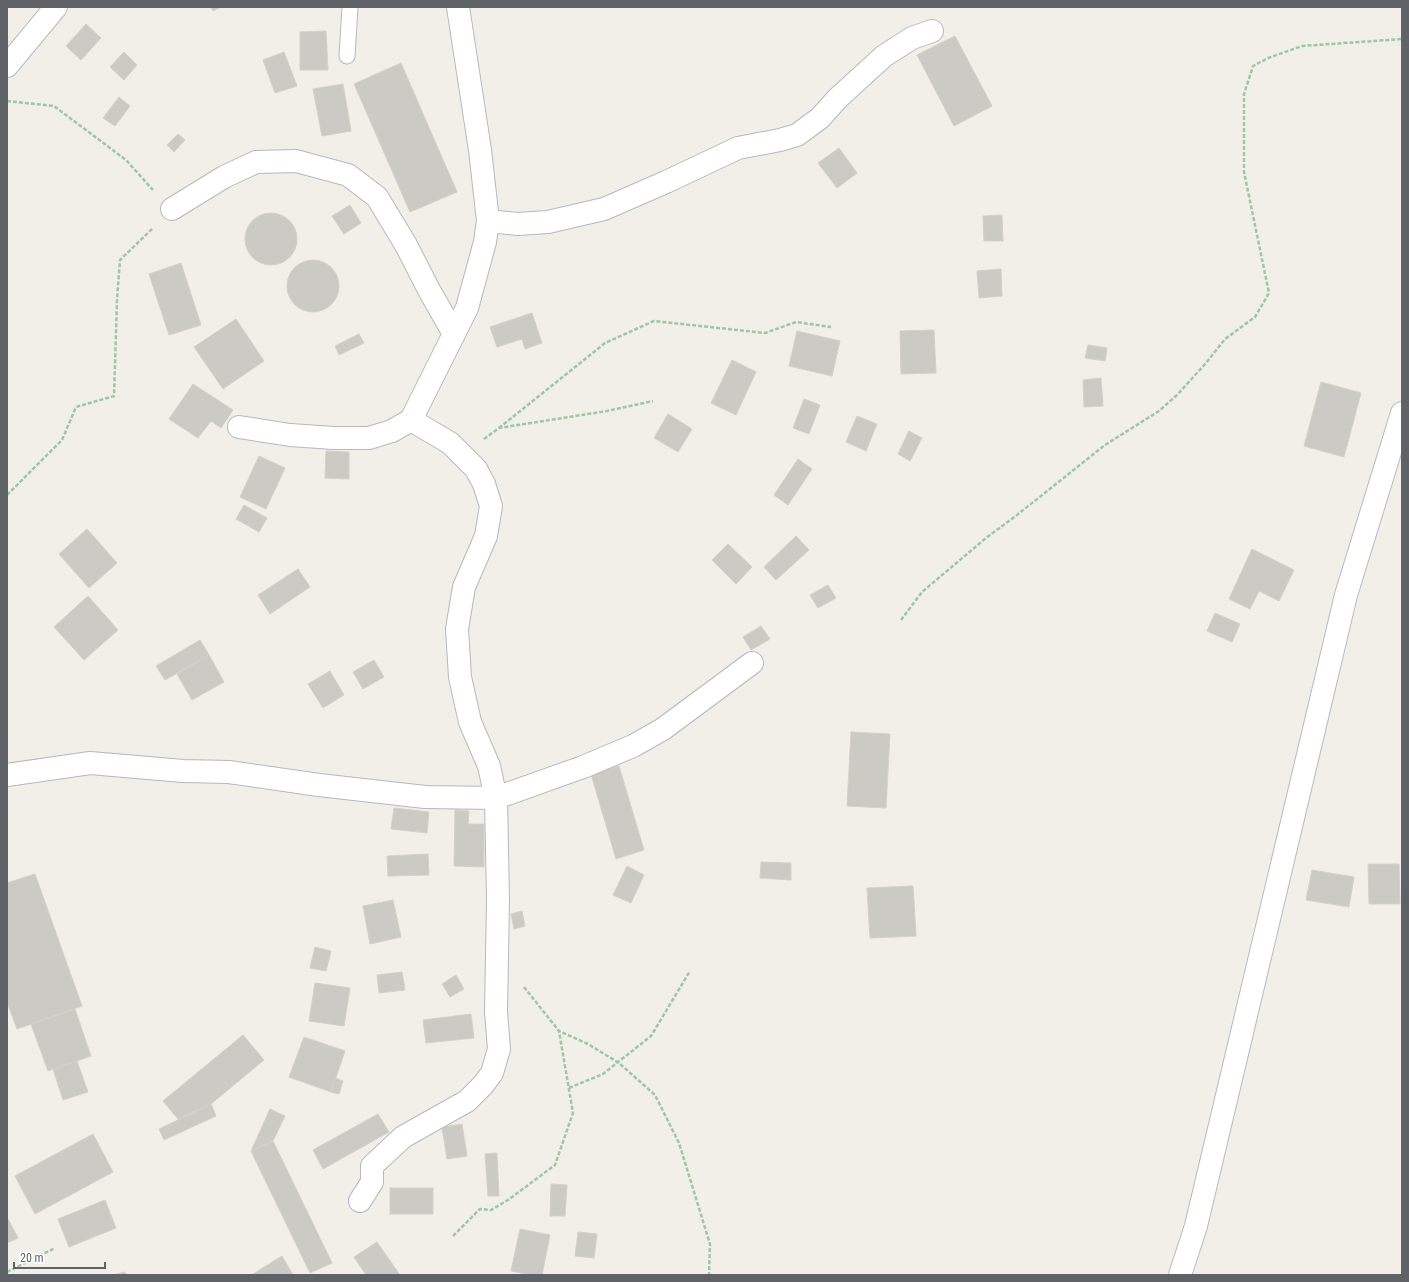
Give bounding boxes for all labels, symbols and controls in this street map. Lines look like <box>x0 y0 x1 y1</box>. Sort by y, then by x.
scale bar <box>14 1244 105 1270</box>
text: 20 m <box>20 1251 44 1265</box>

